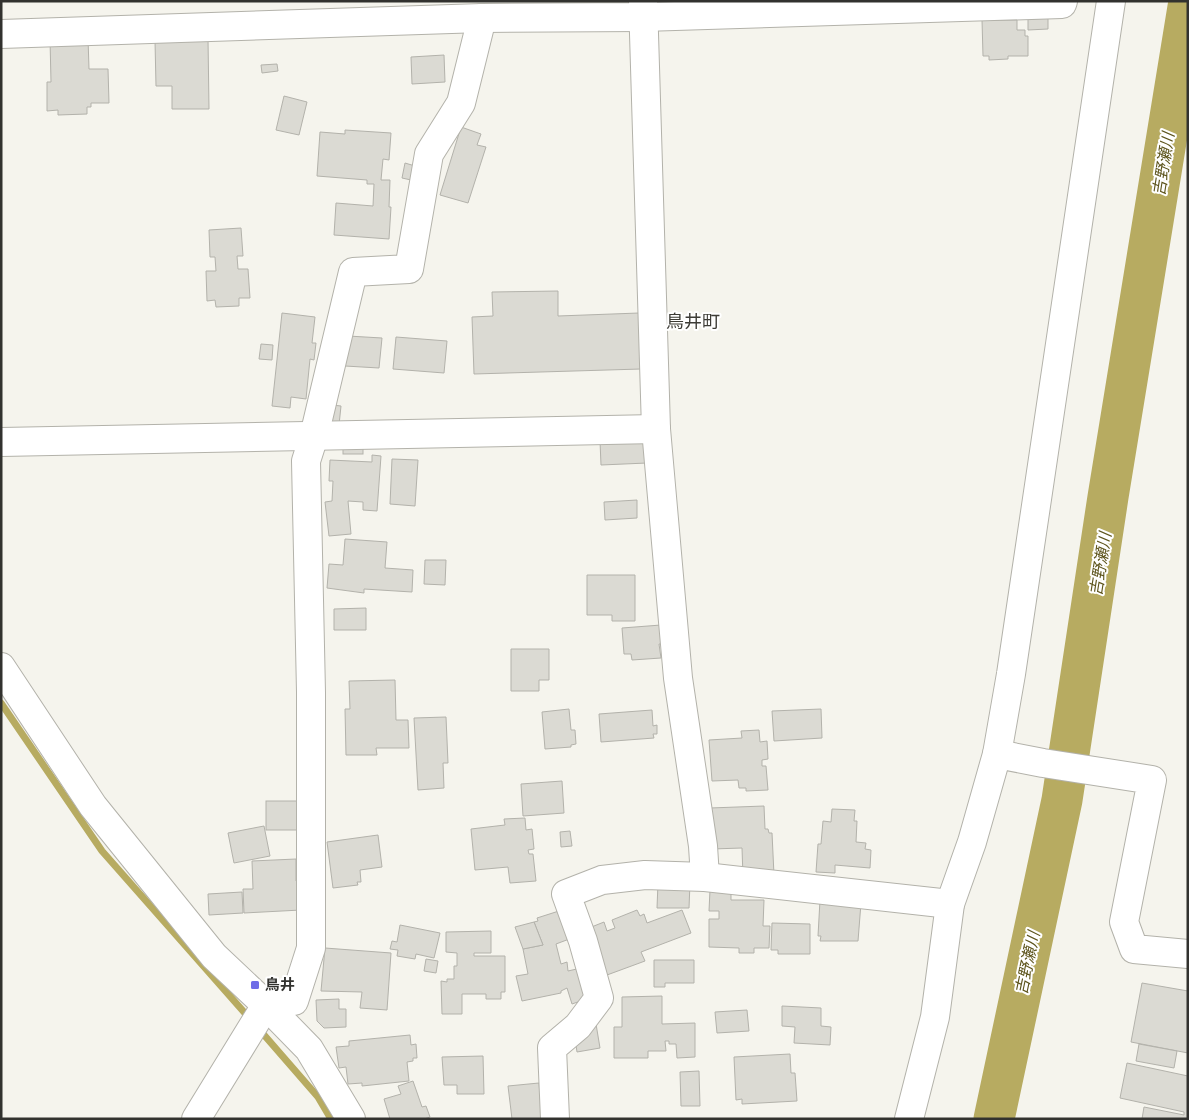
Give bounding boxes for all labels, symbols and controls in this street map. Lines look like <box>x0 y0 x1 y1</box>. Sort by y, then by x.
water label: 吉野瀬川 <box>1149 129 1178 197</box>
district label: 鳥井町 <box>666 311 720 332</box>
water label: 吉野瀬川 <box>1086 529 1115 597</box>
water label: 吉野瀬川 <box>1012 928 1044 996</box>
place label: 鳥井 <box>265 976 295 994</box>
marker: 鳥井 <box>249 979 261 991</box>

